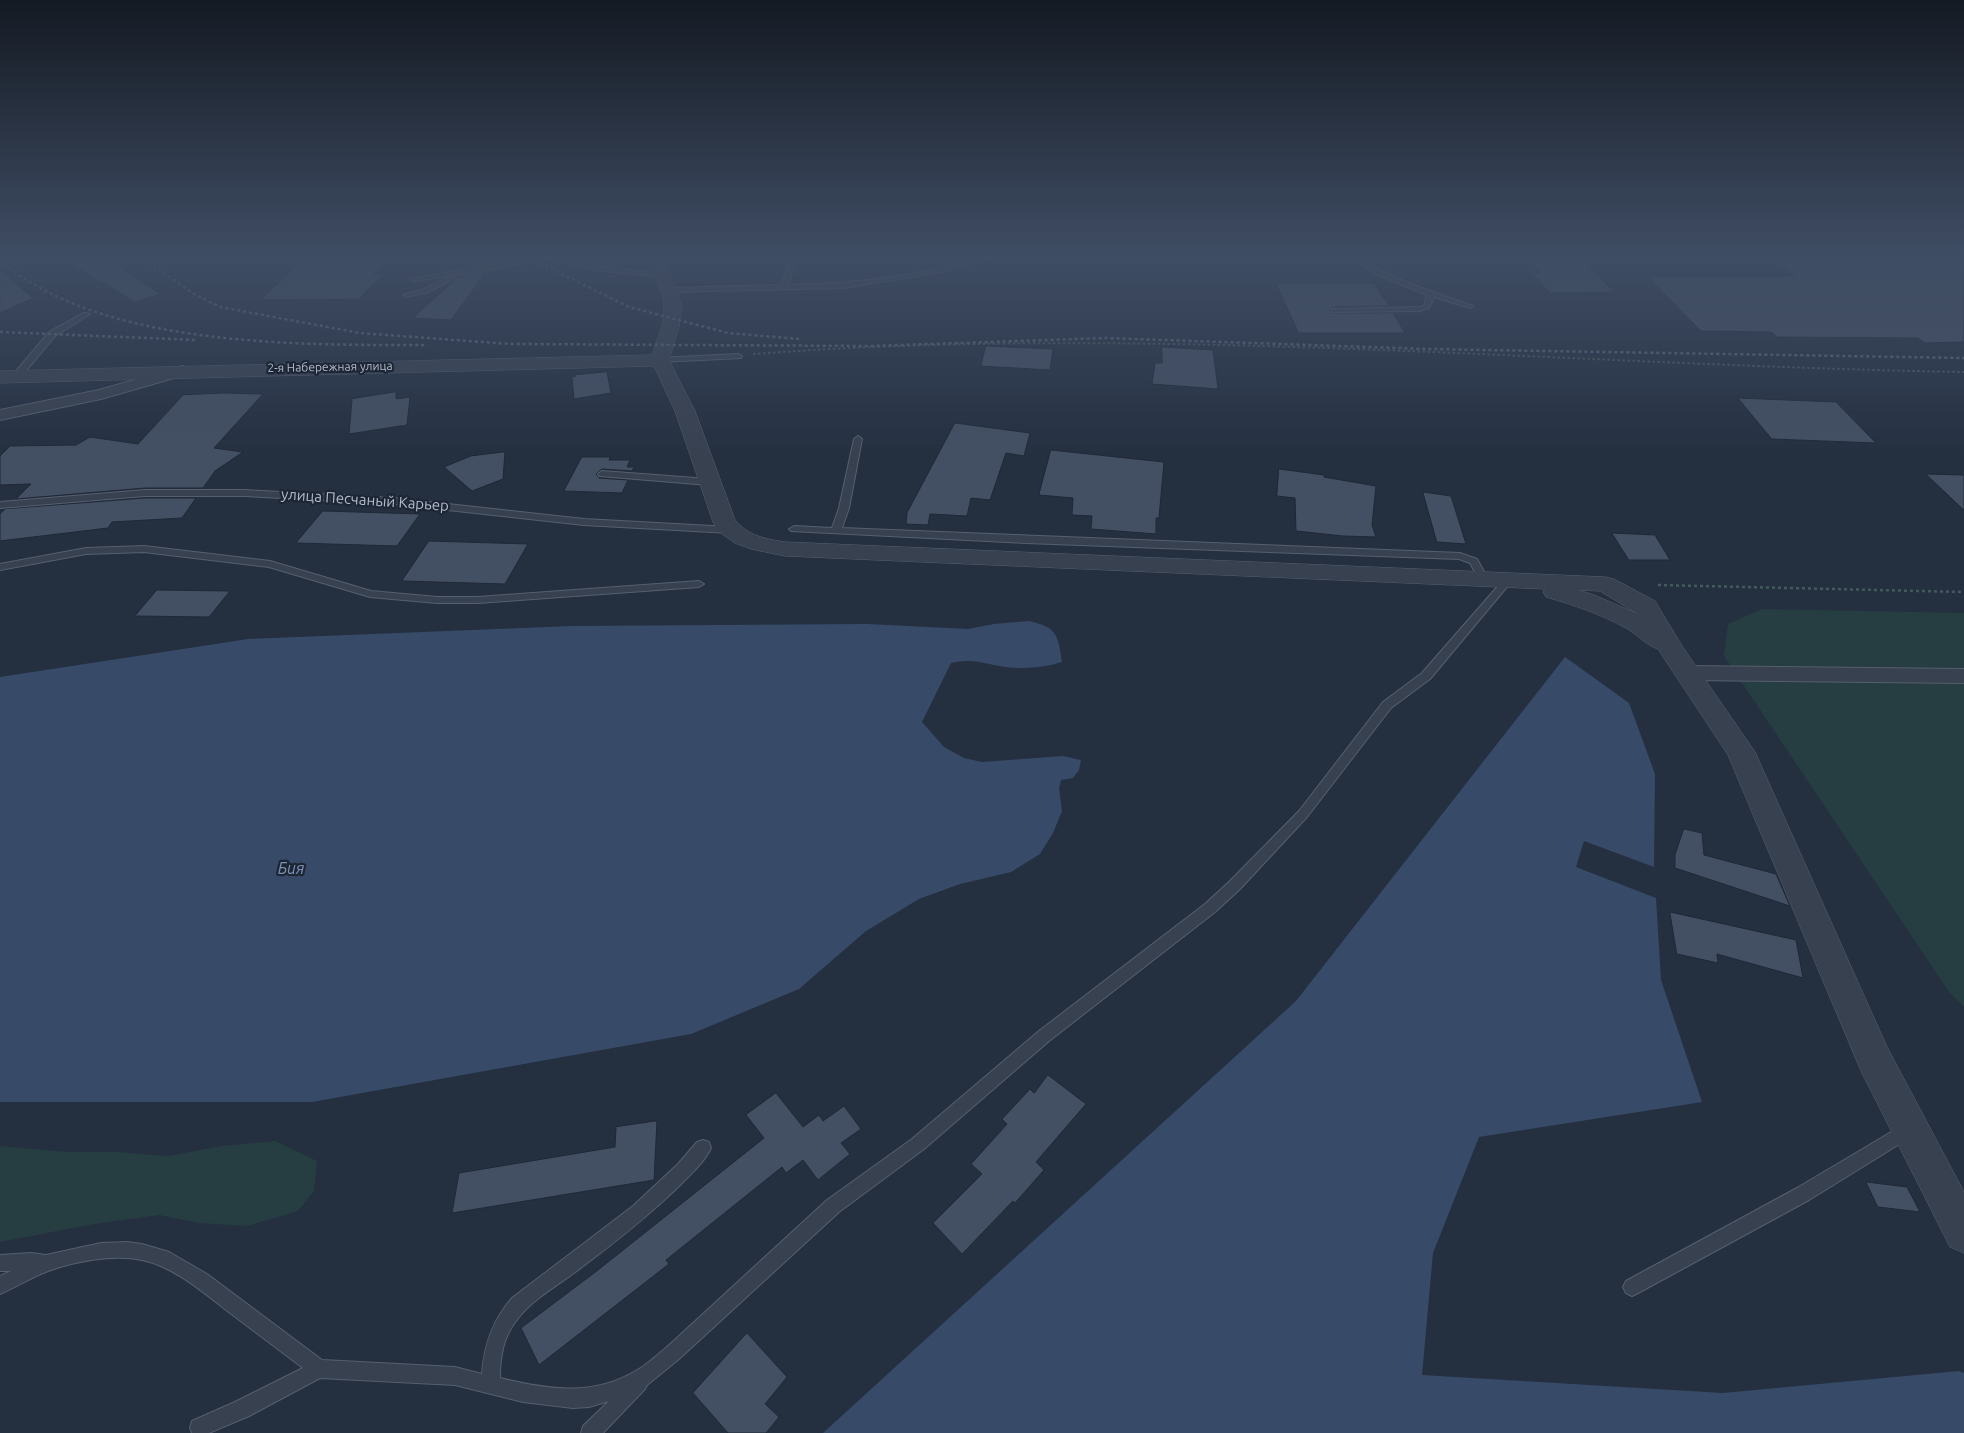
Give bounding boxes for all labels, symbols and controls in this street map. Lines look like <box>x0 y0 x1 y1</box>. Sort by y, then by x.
street label: 2-я Набережная улица <box>267 359 393 375</box>
street label: улица Песчаный Карьер <box>280 485 450 515</box>
water label: Бия <box>278 859 304 879</box>

